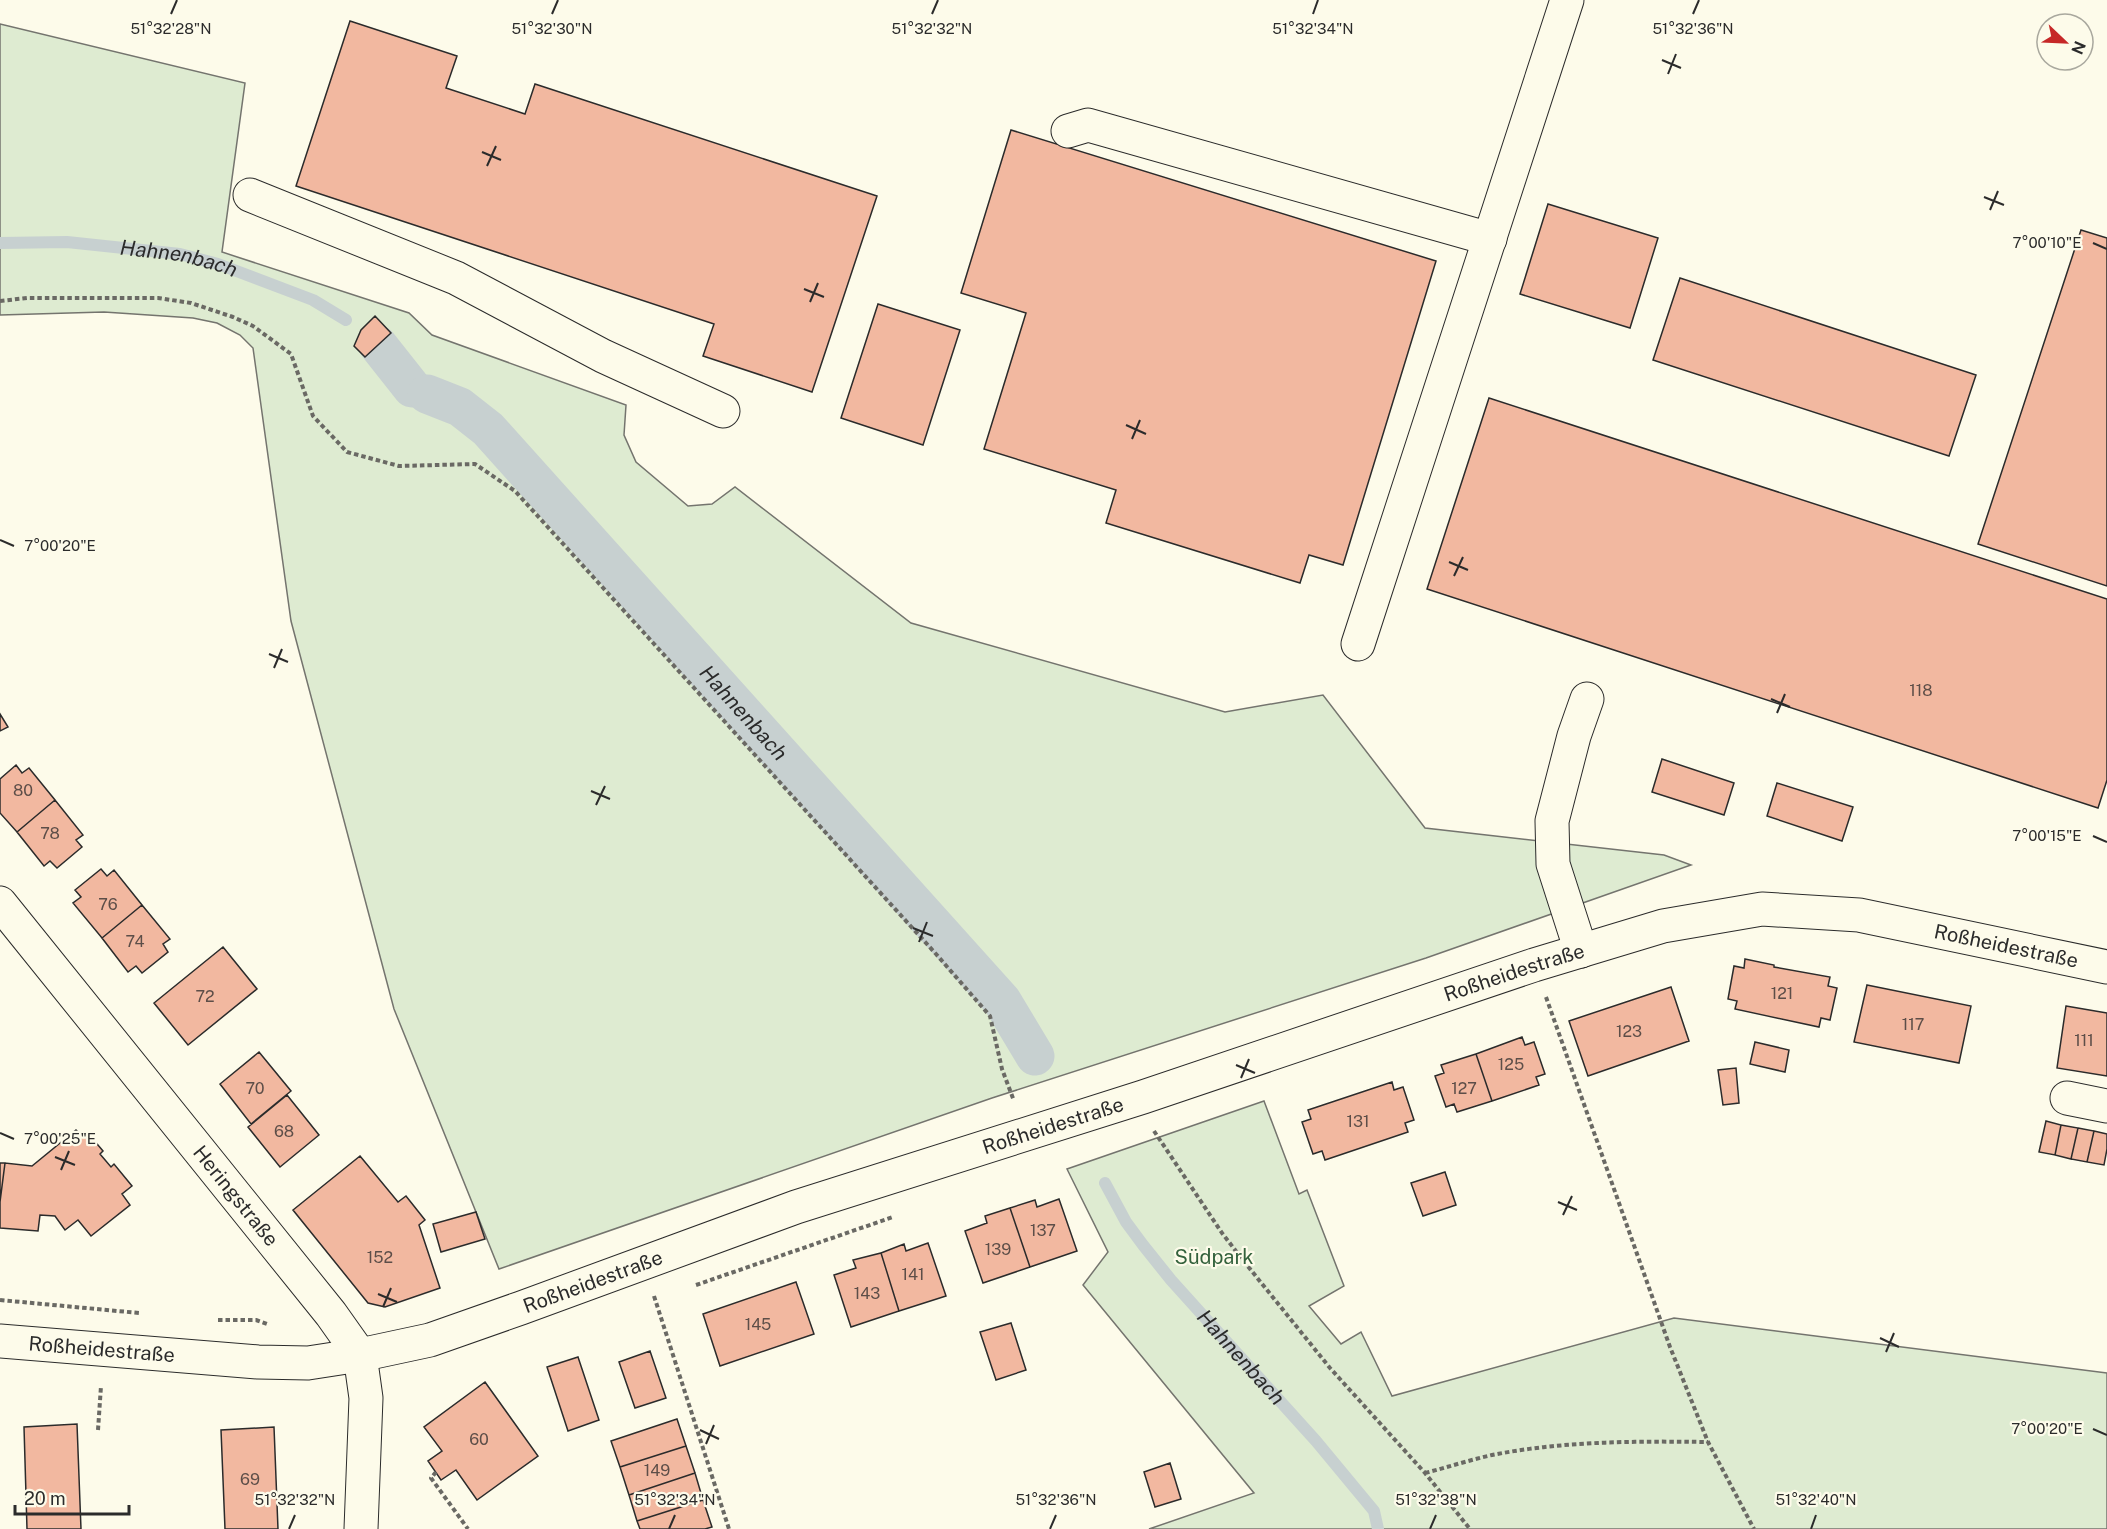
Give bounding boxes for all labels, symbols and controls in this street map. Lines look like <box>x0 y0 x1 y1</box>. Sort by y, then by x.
north arrow <box>2035 12 2095 72</box>
text: 51°32'28"N <box>130 20 212 37</box>
text: 51°32'30"N <box>512 20 593 37</box>
text: 51°32'32"N <box>892 20 972 37</box>
text: 51°32'34"N <box>1272 20 1354 37</box>
text: 51°32'36"N <box>1652 20 1734 37</box>
text: N <box>2067 38 2090 57</box>
text: 7°00'10"E <box>2013 234 2081 251</box>
water label: Hahnenbach <box>119 235 241 282</box>
text: 7°00'20"E <box>24 537 96 554</box>
water label: Hahnenbach <box>694 660 793 765</box>
house number: 118 <box>1909 681 1933 700</box>
house number: 80 <box>13 781 33 800</box>
house number: 78 <box>40 824 60 843</box>
text: 7°00'15"E <box>2012 827 2082 844</box>
house number: 76 <box>98 895 118 914</box>
street label: Roßheidestraße <box>1932 919 2080 973</box>
house number: 74 <box>125 932 145 951</box>
street label: Roßheidestraße <box>1441 938 1587 1007</box>
house number: 121 <box>1771 984 1793 1003</box>
house number: 72 <box>195 987 215 1006</box>
house number: 117 <box>1902 1015 1924 1034</box>
house number: 123 <box>1616 1022 1642 1041</box>
house number: 111 <box>2074 1031 2094 1050</box>
house number: 125 <box>1498 1055 1524 1074</box>
house number: 70 <box>245 1079 265 1098</box>
house number: 127 <box>1451 1079 1477 1098</box>
street label: Roßheidestraße <box>979 1092 1126 1159</box>
house number: 131 <box>1346 1112 1370 1131</box>
house number: 68 <box>274 1122 294 1141</box>
text: 7°00'25"E <box>24 1130 96 1147</box>
street label: Heringstraße <box>188 1141 284 1251</box>
house number: 137 <box>1030 1221 1056 1240</box>
house number: 139 <box>985 1240 1011 1259</box>
street label: Roßheidestraße <box>520 1245 666 1318</box>
park label: Südpark <box>1175 1245 1253 1269</box>
house number: 152 <box>367 1248 393 1267</box>
house number: 141 <box>901 1265 925 1284</box>
house number: 143 <box>854 1284 880 1303</box>
water label: Hahnenbach <box>1192 1304 1290 1410</box>
house number: 145 <box>745 1315 771 1334</box>
street label: Roßheidestraße <box>28 1331 176 1367</box>
text: 7°00'20"E <box>2011 1420 2083 1437</box>
house number: 60 <box>469 1430 489 1449</box>
house number: 149 <box>644 1461 670 1480</box>
house number: 69 <box>240 1470 260 1489</box>
scale bar <box>15 1478 129 1516</box>
text: 20 m <box>24 1488 66 1509</box>
text: 51°32'32"N <box>255 1491 335 1508</box>
text: 51°32'34"N <box>634 1491 716 1508</box>
text: 51°32'36"N <box>1015 1491 1097 1508</box>
text: 51°32'38"N <box>1395 1491 1477 1508</box>
text: 51°32'40"N <box>1775 1491 1857 1508</box>

